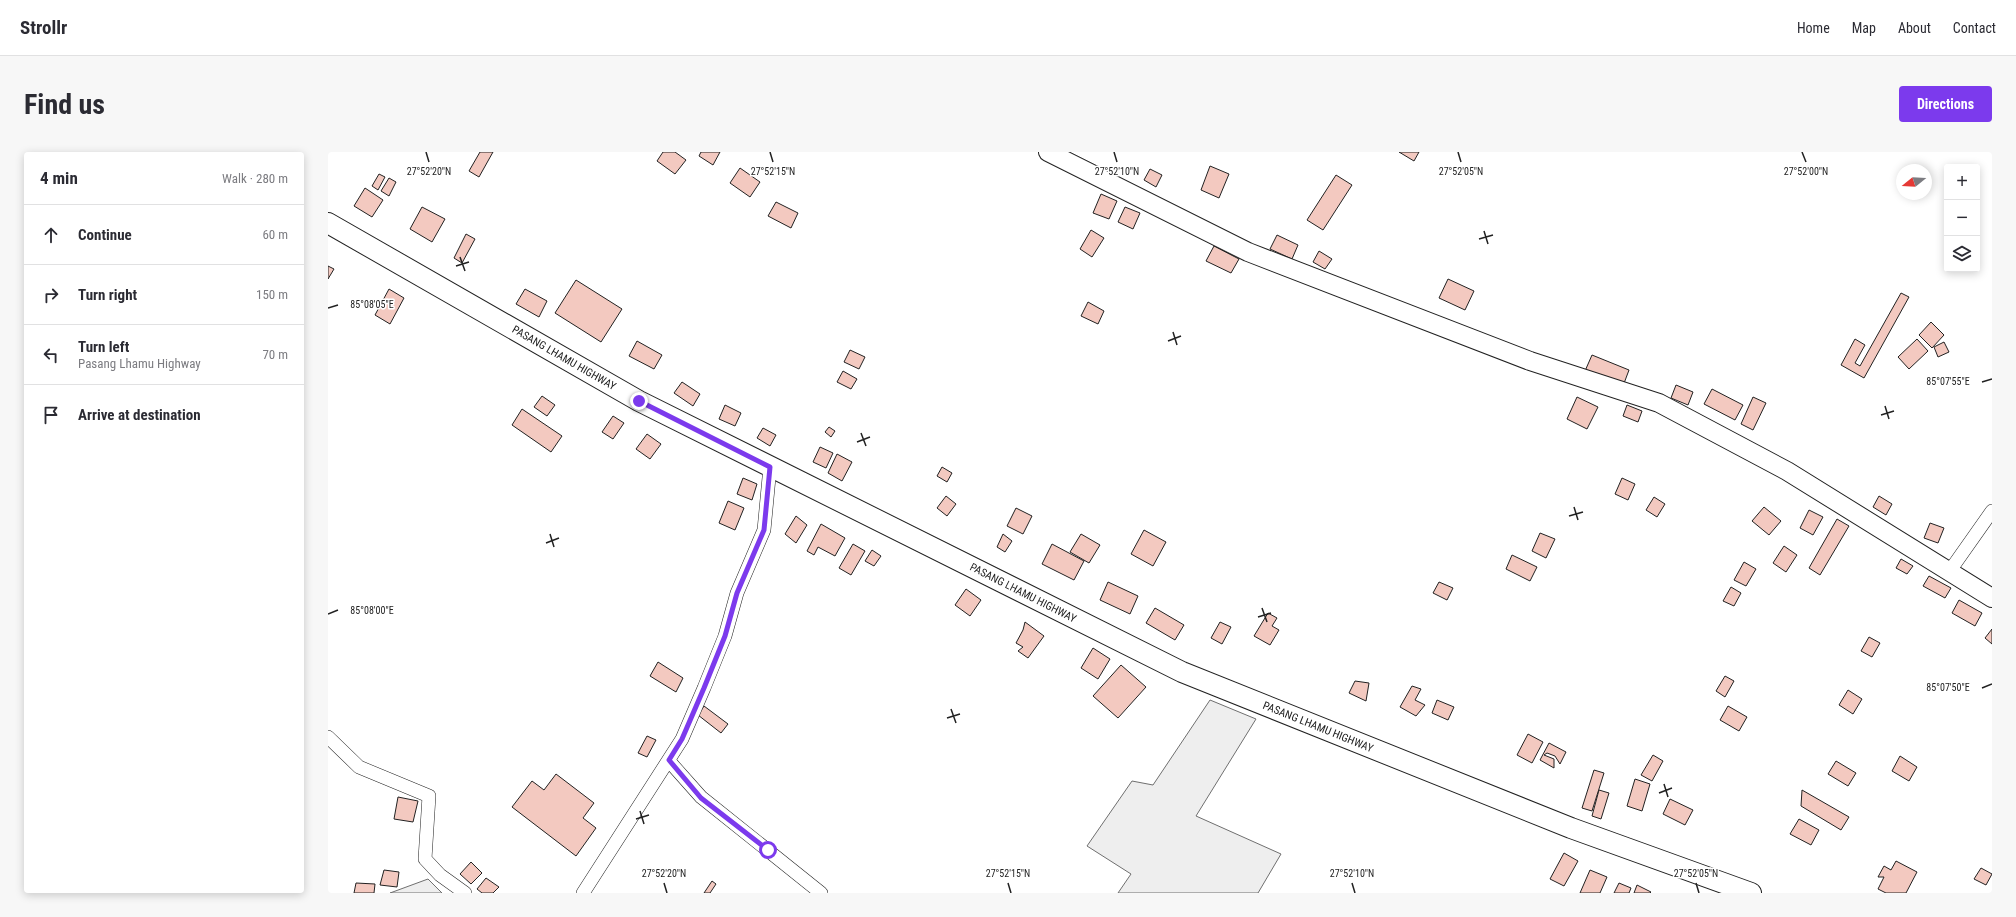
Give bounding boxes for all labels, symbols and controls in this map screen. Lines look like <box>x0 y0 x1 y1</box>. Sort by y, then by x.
text: Strollr <box>20 16 67 39</box>
text: Home <box>1797 20 1830 36</box>
text: Map <box>1852 20 1876 36</box>
text: About <box>1898 20 1931 36</box>
text: Contact <box>1953 20 1996 36</box>
button: Directions <box>1899 86 1992 122</box>
text: Find us <box>24 88 105 121</box>
north arrow <box>1896 164 1932 200</box>
map controls <box>1944 164 1980 272</box>
button: + <box>1944 164 1980 200</box>
text: 27°52'20"N <box>407 166 451 177</box>
text: 27°52'15"N <box>751 166 795 177</box>
text: 27°52'10"N <box>1095 166 1139 177</box>
text: 27°52'05"N <box>1439 166 1483 177</box>
text: 27°52'00"N <box>1784 166 1828 177</box>
text: 4 min <box>40 168 78 188</box>
text: Walk · 280 m <box>222 171 288 186</box>
button: − <box>1944 200 1980 236</box>
icon: ahead <box>40 224 62 246</box>
text: Continue <box>78 226 132 244</box>
text: 60 m <box>262 227 288 242</box>
button: layers <box>1944 236 1980 272</box>
icon: right <box>40 284 62 306</box>
text: Turn right <box>78 286 137 304</box>
text: 150 m <box>256 287 288 302</box>
text: 85°08'05"E <box>350 299 394 310</box>
street label: PASANG LHAMU HIGHWAY <box>510 323 618 393</box>
text: Turn left <box>78 338 129 356</box>
icon: left <box>40 344 62 366</box>
text: 70 m <box>262 347 288 362</box>
text: Pasang Lhamu Highway <box>78 356 201 371</box>
text: 85°07'55"E <box>1926 376 1970 387</box>
route end <box>630 392 648 410</box>
icon: arrive <box>40 404 62 426</box>
text: Arrive at destination <box>78 406 201 424</box>
street label: PASANG LHAMU HIGHWAY <box>968 560 1079 626</box>
text: 85°08'00"E <box>350 605 394 616</box>
text: 85°07'50"E <box>1926 682 1970 693</box>
street label: PASANG LHAMU HIGHWAY <box>1261 699 1375 755</box>
route start <box>759 841 777 859</box>
text: 27°52'20"N <box>642 868 686 879</box>
text: 27°52'15"N <box>986 868 1030 879</box>
text: 27°52'10"N <box>1330 868 1374 879</box>
text: 27°52'05"N <box>1674 868 1718 879</box>

